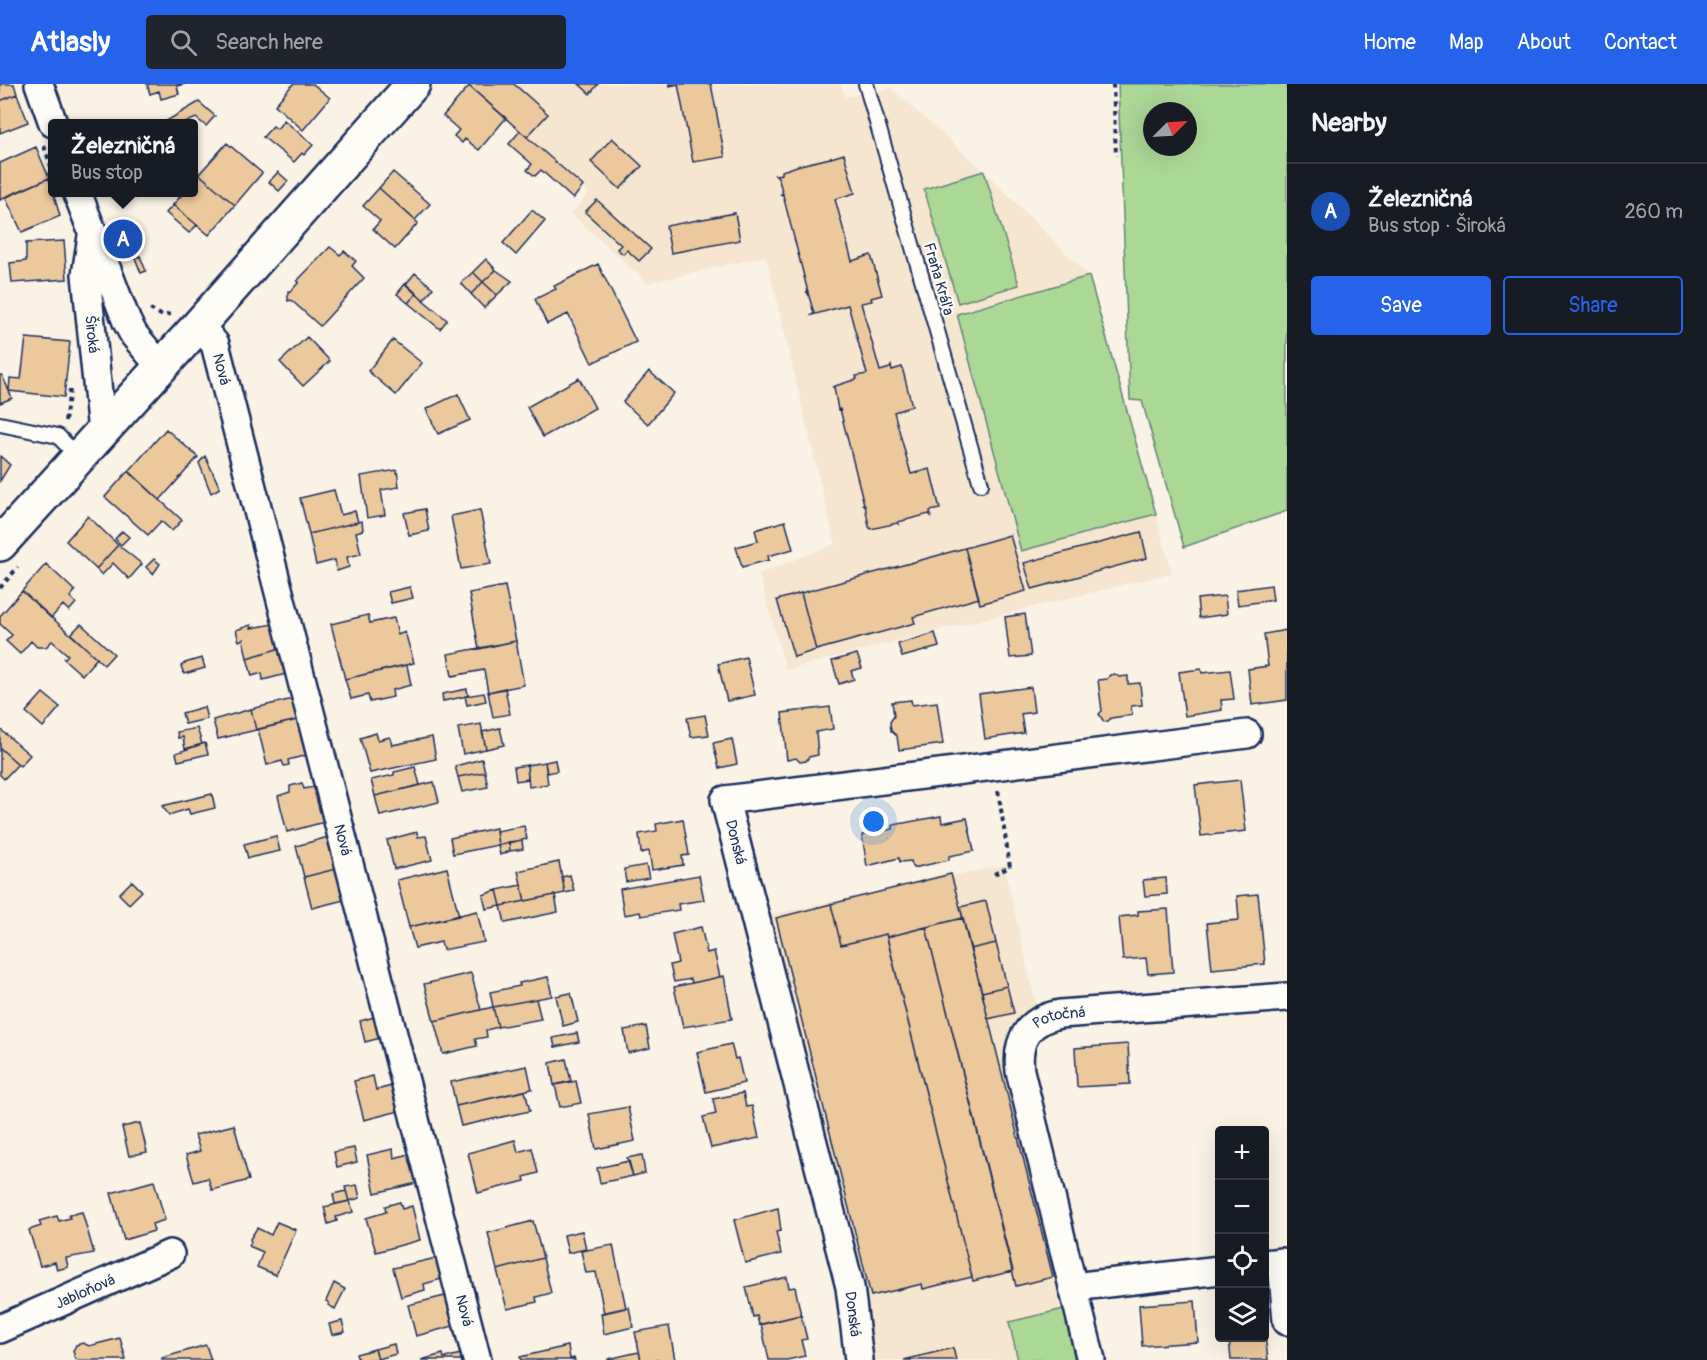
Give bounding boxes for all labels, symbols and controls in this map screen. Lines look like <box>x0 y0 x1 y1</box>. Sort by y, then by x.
search box <box>146 15 566 69</box>
text: Atlasly <box>30 25 110 60</box>
icon: search <box>167 26 200 59</box>
text: Search here <box>215 28 323 56</box>
text: Home <box>1363 29 1416 56</box>
text: Map <box>1449 29 1484 56</box>
text: About <box>1517 29 1571 56</box>
text: Contact <box>1604 29 1677 56</box>
north arrow <box>1143 102 1197 156</box>
text: Nearby <box>1311 107 1387 139</box>
popup <box>48 119 198 197</box>
text: Železničná <box>71 132 175 160</box>
text: Bus stop <box>71 160 143 185</box>
text: Železničná <box>1368 185 1473 213</box>
text: A <box>1324 199 1337 224</box>
text: 260 m <box>1624 199 1683 224</box>
text: Bus stop · Široká <box>1368 213 1506 238</box>
pin: A <box>104 216 142 262</box>
street label: Fraňa Kráľa <box>919 241 958 318</box>
button: Save <box>1311 276 1491 335</box>
button: Share <box>1503 276 1683 335</box>
street label: Široká <box>80 314 103 354</box>
street label: Nová <box>208 352 234 387</box>
your location <box>859 807 888 836</box>
street label: Donská <box>721 818 750 866</box>
street label: Nová <box>329 822 356 858</box>
street label: Potočná <box>1029 1003 1086 1033</box>
map controls <box>1215 1126 1269 1342</box>
button: + <box>1215 1126 1269 1180</box>
button: − <box>1215 1180 1269 1234</box>
button: locate <box>1215 1234 1269 1288</box>
street label: Jabloňová <box>52 1270 118 1313</box>
button: layers <box>1215 1288 1269 1342</box>
street label: Donská <box>840 1290 865 1338</box>
street label: Nová <box>451 1293 477 1329</box>

